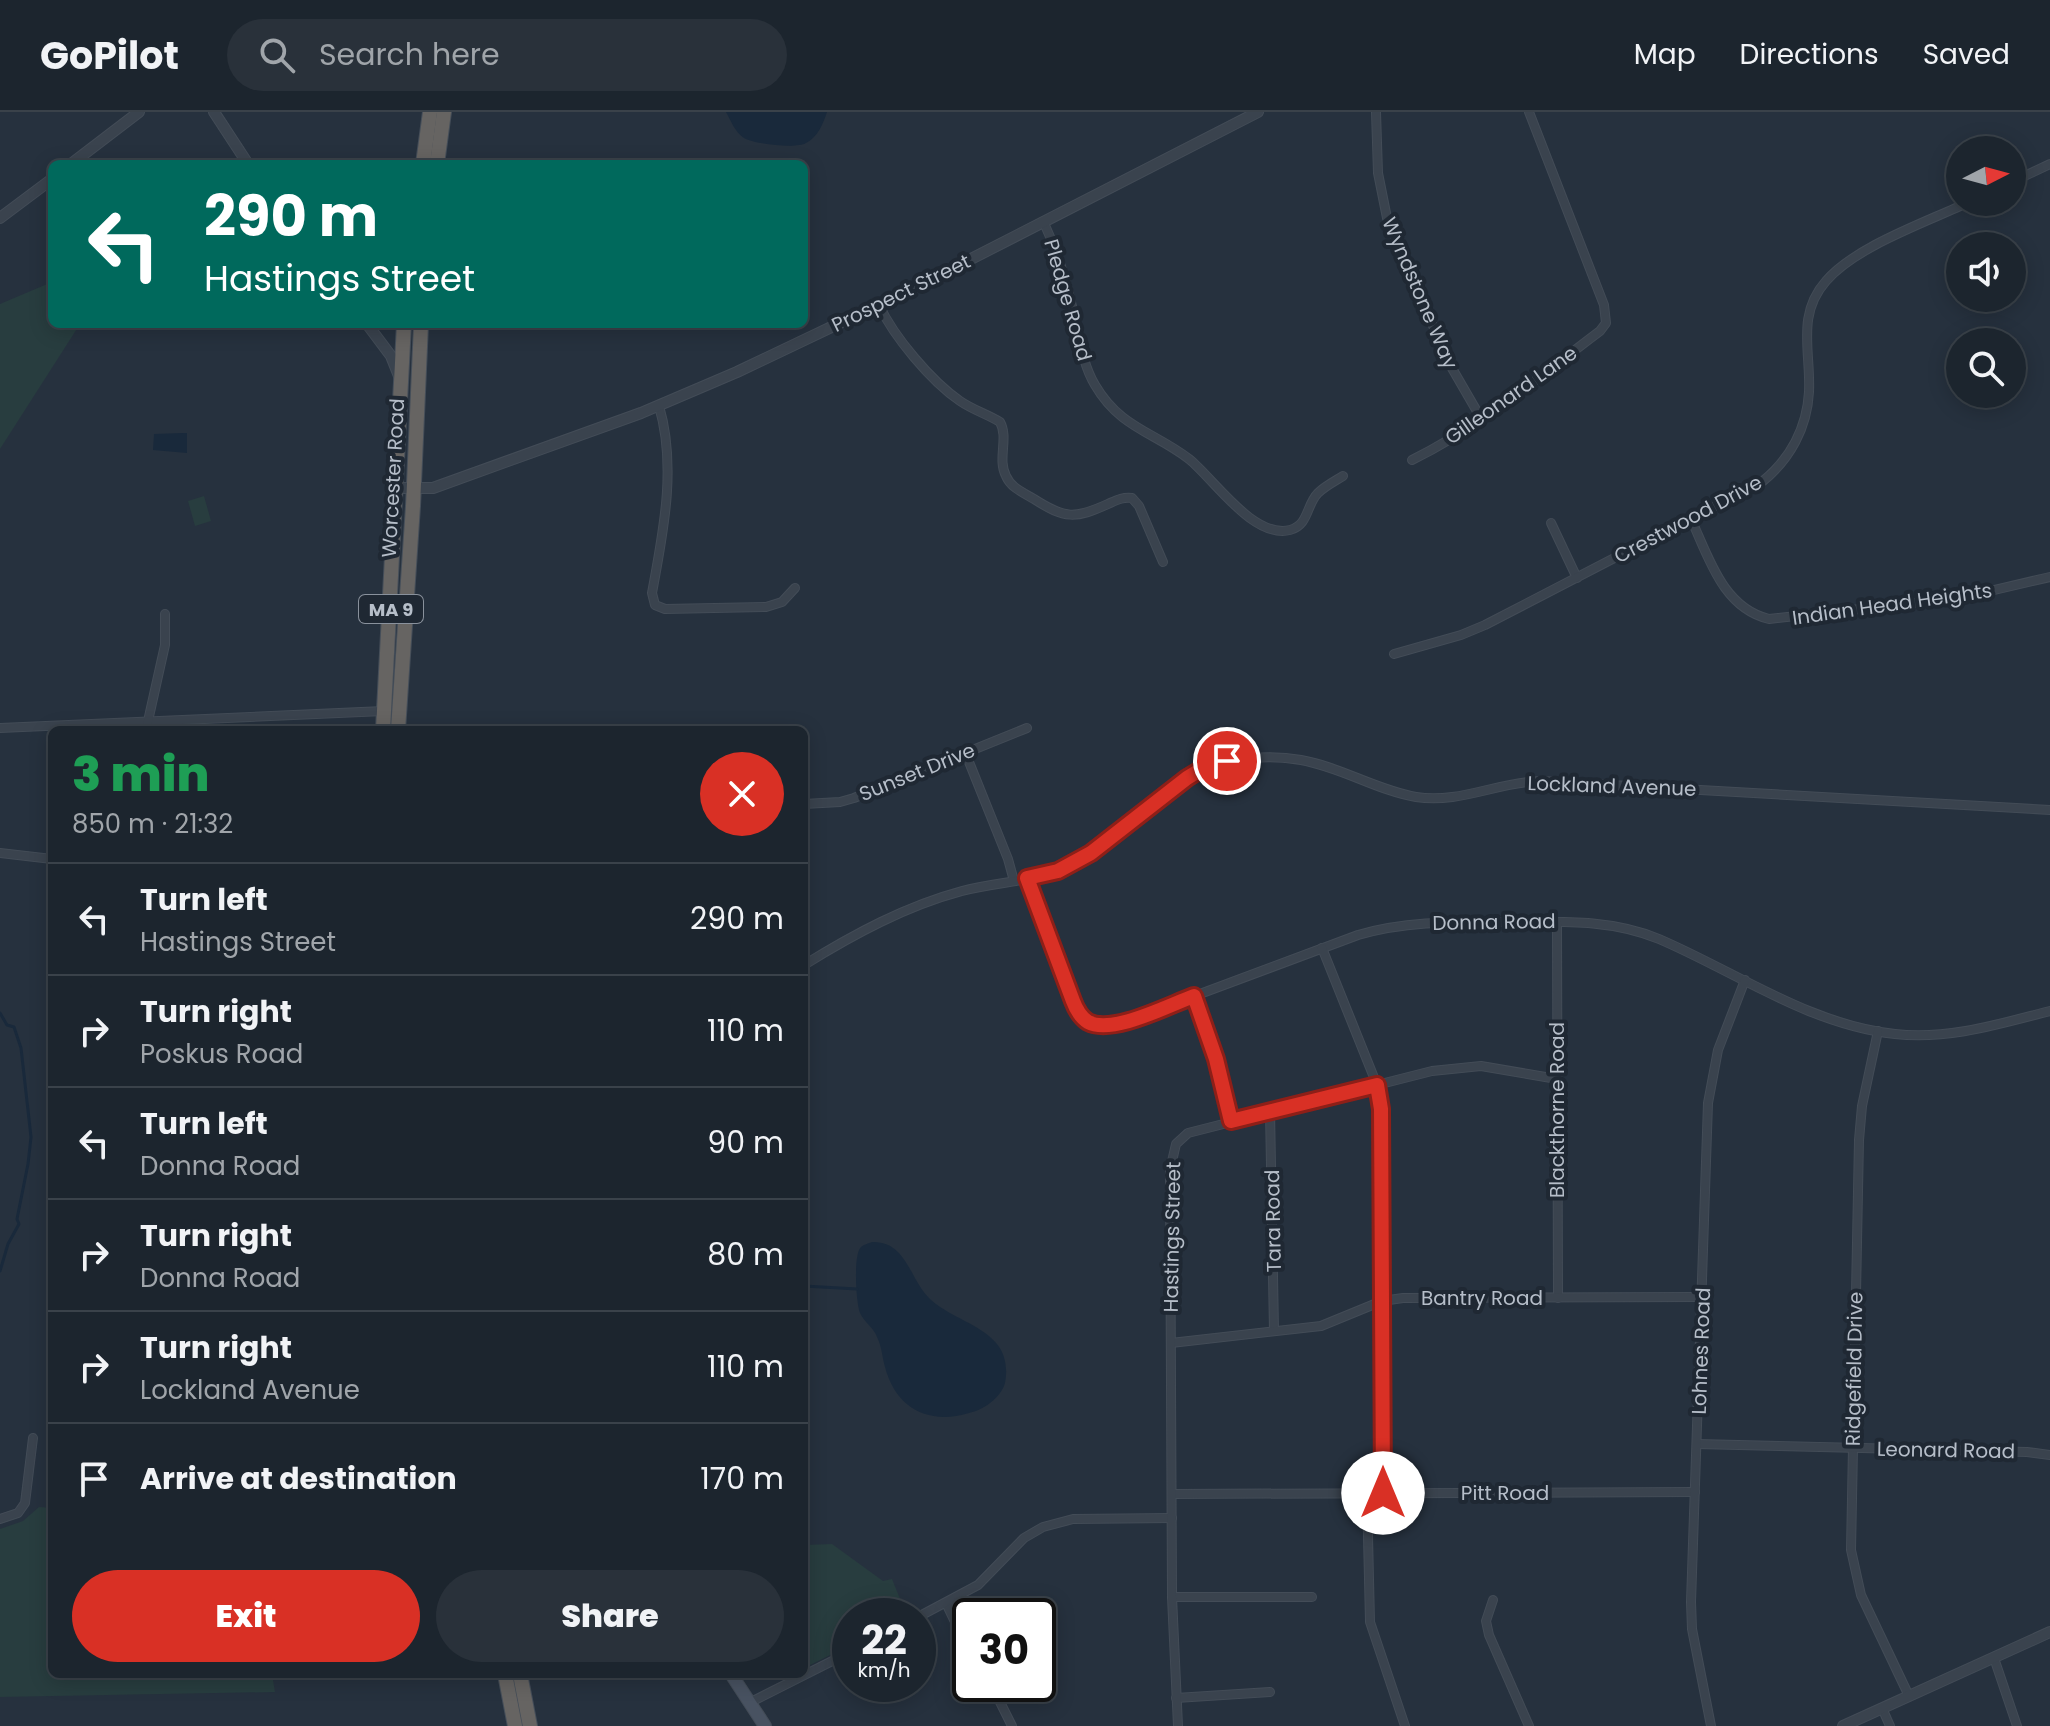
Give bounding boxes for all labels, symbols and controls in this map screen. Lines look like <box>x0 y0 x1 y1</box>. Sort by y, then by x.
search box <box>227 19 787 91</box>
text: GoPilot <box>40 29 179 82</box>
icon: search <box>255 33 299 77</box>
text: Search here <box>319 33 500 76</box>
text: Map <box>1634 35 1696 74</box>
text: Directions <box>1740 35 1879 74</box>
text: Saved <box>1923 35 2010 74</box>
north arrow <box>1946 136 2026 216</box>
map controls <box>1946 136 2026 408</box>
text: 290 m <box>204 177 378 256</box>
icon: left <box>72 192 176 296</box>
street label: Wyndstone Way <box>1375 213 1465 373</box>
button: sound <box>1946 232 2026 312</box>
street label: Pledge Road <box>1037 236 1099 364</box>
street label: Prospect Street <box>827 247 975 339</box>
text: Hastings Street <box>204 253 475 304</box>
button: search <box>1946 328 2026 408</box>
street label: Gilleonard Lane <box>1439 339 1583 451</box>
street label: Worcester Road <box>375 398 411 558</box>
street label: Crestwood Drive <box>1609 468 1767 570</box>
street label: Indian Head Heights <box>1790 576 1994 632</box>
road number: MA 9 <box>359 595 423 623</box>
pin <box>1193 727 1261 795</box>
street label: Sunset Drive <box>855 736 979 808</box>
icon: arrive <box>1205 739 1249 783</box>
text: 3 min <box>72 741 209 808</box>
button: close <box>700 752 784 836</box>
street label: Lockland Avenue <box>1527 769 1697 803</box>
text: 850 m · 21:32 <box>72 806 233 842</box>
text: Turn left <box>140 878 268 921</box>
icon: left <box>72 897 116 941</box>
text: 290 m <box>690 897 784 940</box>
street label: Donna Road <box>1432 907 1556 937</box>
text: Hastings Street <box>140 924 336 960</box>
text: Turn right <box>140 990 292 1033</box>
icon: right <box>72 1009 116 1053</box>
text: 110 m <box>707 1009 784 1052</box>
street label: Blackthorne Road <box>1543 1022 1571 1198</box>
text: Poskus Road <box>140 1036 303 1072</box>
text: Turn left <box>140 1102 268 1145</box>
icon: left <box>72 1121 116 1165</box>
text: 90 m <box>707 1121 784 1164</box>
text: Donna Road <box>140 1148 300 1184</box>
street label: Hastings Street <box>1157 1161 1187 1313</box>
street label: Tara Road <box>1258 1169 1288 1273</box>
text: Turn right <box>140 1214 292 1257</box>
icon: right <box>72 1233 116 1277</box>
text: 80 m <box>707 1233 784 1276</box>
text: Donna Road <box>140 1260 300 1296</box>
street label: Bantry Road <box>1421 1284 1543 1312</box>
street label: Lohnes Road <box>1685 1287 1717 1415</box>
street label: Ridgefield Drive <box>1839 1292 1869 1446</box>
text: Turn right <box>140 1326 292 1369</box>
icon: right <box>72 1345 116 1389</box>
text: 110 m <box>707 1345 784 1388</box>
text: Lockland Avenue <box>140 1372 360 1408</box>
street label: Leonard Road <box>1877 1435 2015 1465</box>
position arrow <box>1341 1451 1425 1535</box>
icon: arrive <box>72 1457 116 1501</box>
text: Arrive at destination <box>140 1457 457 1500</box>
text: 170 m <box>700 1457 784 1500</box>
street label: Pitt Road <box>1461 1479 1549 1507</box>
button: Exit <box>72 1570 420 1662</box>
button: Share <box>436 1570 784 1662</box>
speed limit sign: 30 <box>952 1598 1056 1702</box>
text: 22 <box>861 1612 907 1668</box>
text: km/h <box>857 1656 911 1684</box>

